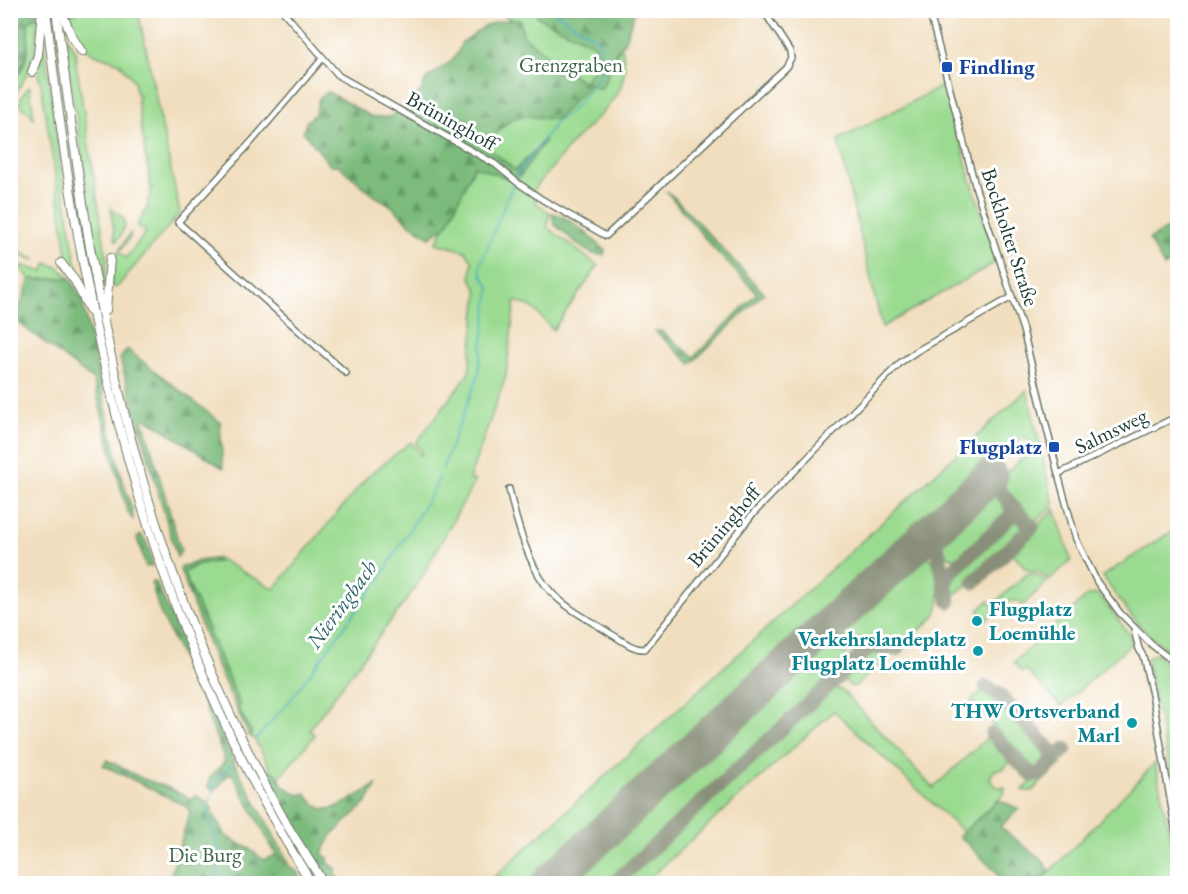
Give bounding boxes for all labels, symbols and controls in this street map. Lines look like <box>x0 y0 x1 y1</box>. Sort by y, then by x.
park label: Grenzgraben <box>519 51 623 78</box>
place label: Findling <box>959 53 1035 80</box>
marker: Findling <box>940 60 954 74</box>
street label: Brüninghoff <box>402 84 505 158</box>
street label: Bockholter Straße <box>975 164 1045 309</box>
street label: Salmsweg <box>1070 401 1152 460</box>
place label: Flugplatz <box>959 433 1042 460</box>
marker: Flugplatz <box>1047 440 1061 454</box>
street label: Brüninghoff <box>681 476 768 573</box>
water label: Nieringbach <box>299 554 384 655</box>
place label: Flugplatz Loemühle <box>989 595 1076 646</box>
marker: Flugplatz Loemühle <box>970 614 984 628</box>
place label: Verkehrslandeplatz Flugplatz Loemühle <box>792 625 966 676</box>
marker: Verkehrslandeplatz Flugplatz Loemühle <box>971 644 985 658</box>
place label: THW Ortsverband Marl <box>951 697 1120 748</box>
marker: THW Ortsverband Marl <box>1125 716 1139 730</box>
park label: Die Burg <box>169 841 242 868</box>

